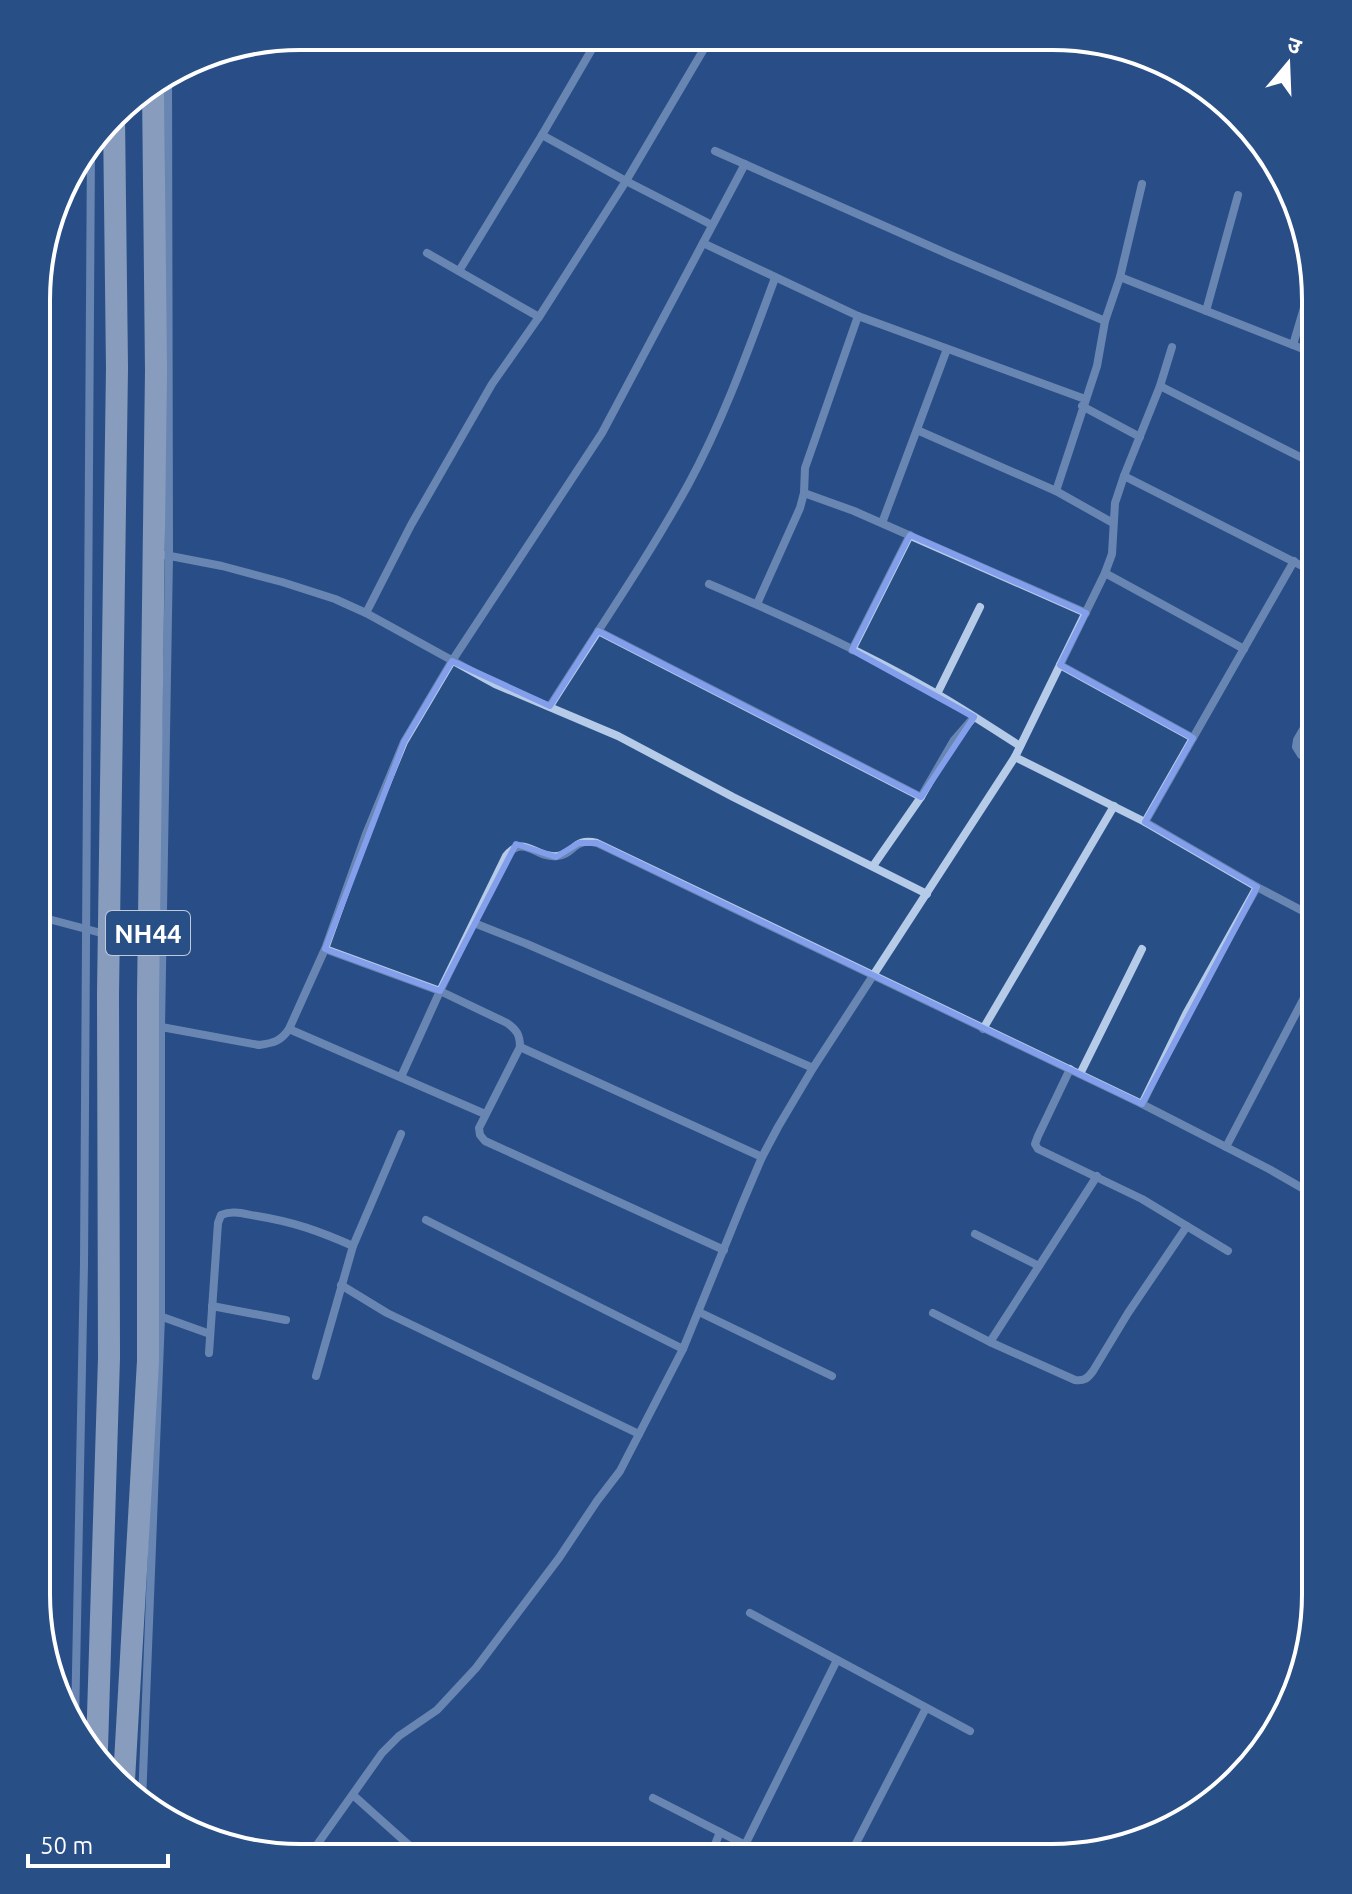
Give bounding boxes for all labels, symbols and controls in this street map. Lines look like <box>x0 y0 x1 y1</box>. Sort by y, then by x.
north arrow <box>1248 24 1328 104</box>
text: उ <box>1285 31 1306 59</box>
road number: NH44 <box>106 911 190 955</box>
scale bar <box>28 1818 168 1868</box>
text: 50 m <box>40 1832 93 1859</box>

